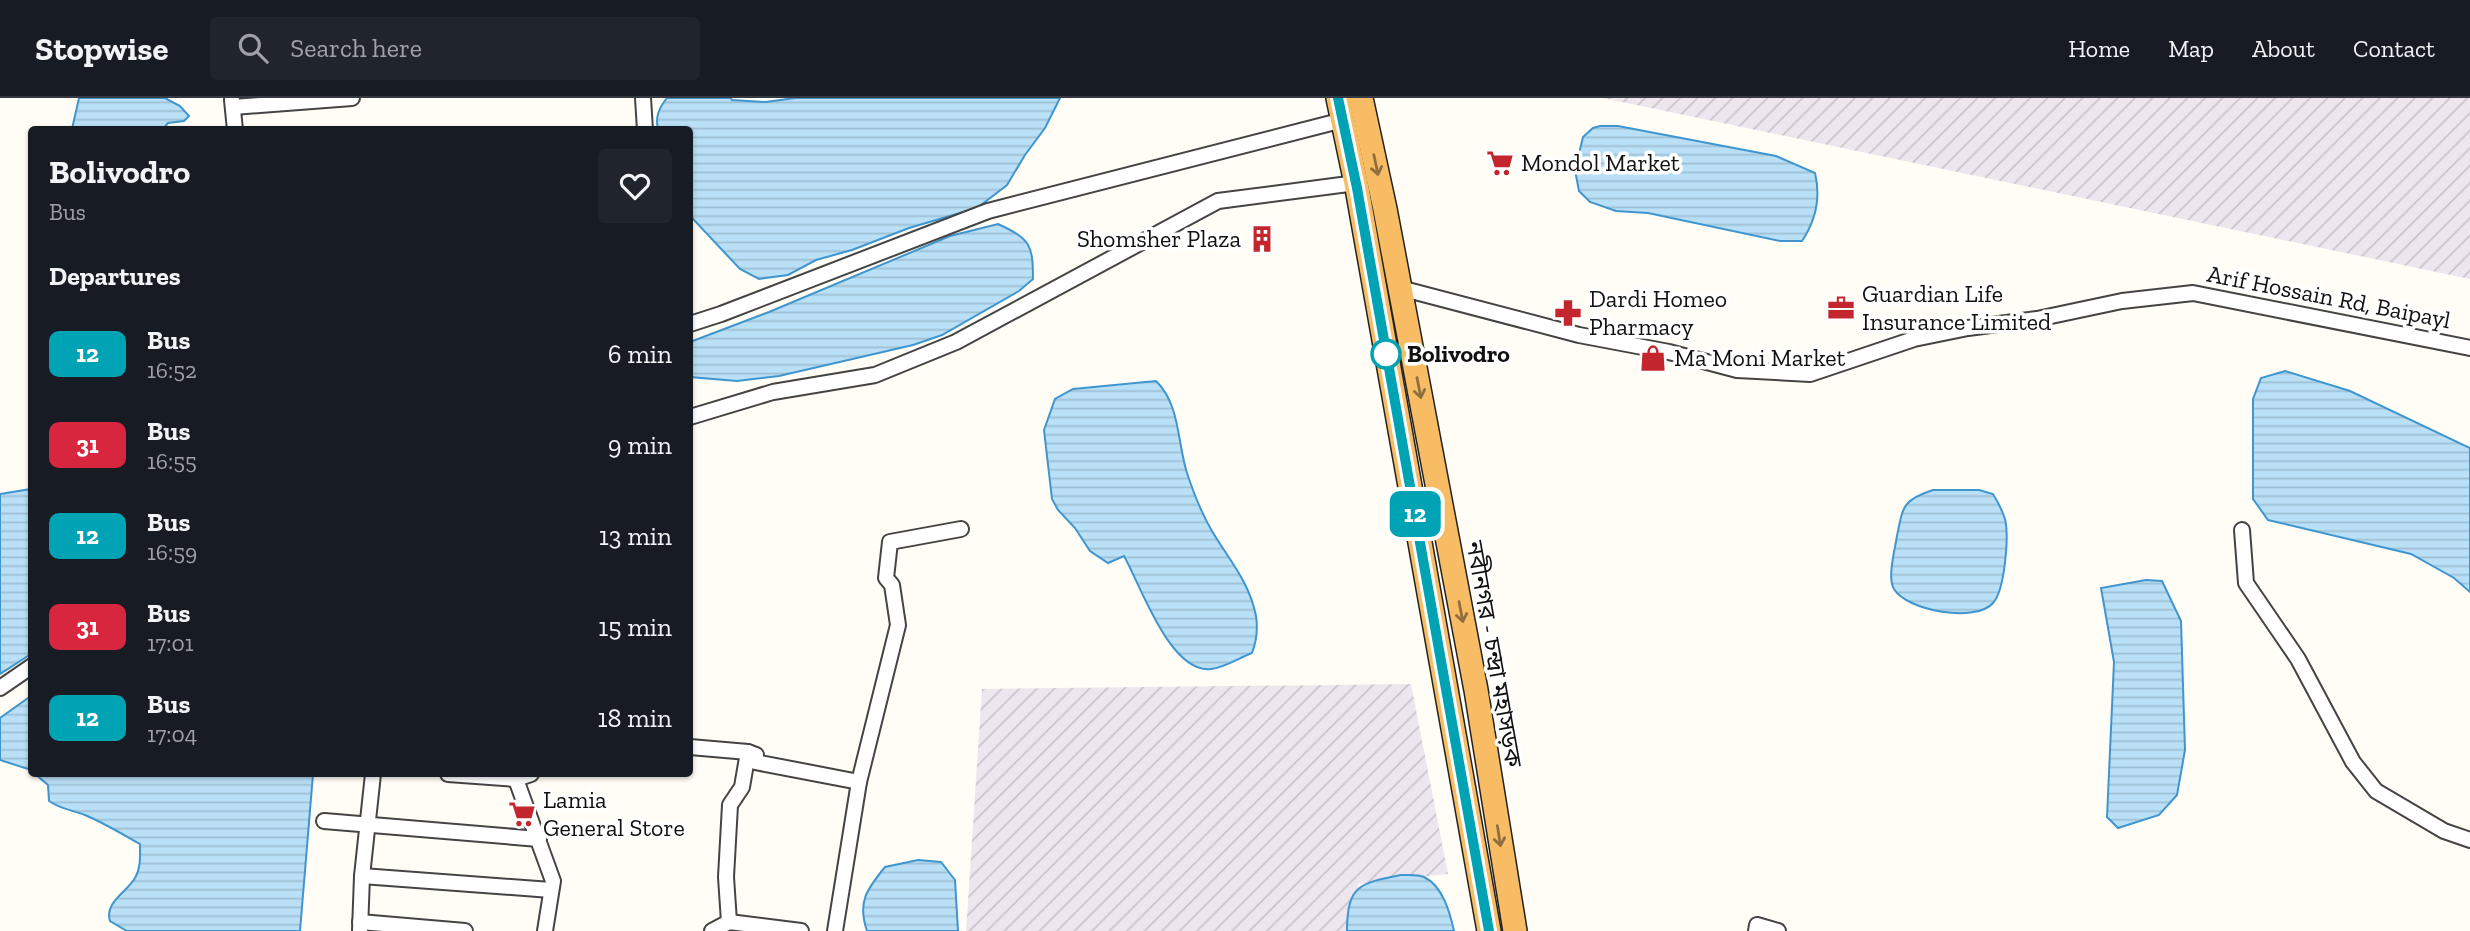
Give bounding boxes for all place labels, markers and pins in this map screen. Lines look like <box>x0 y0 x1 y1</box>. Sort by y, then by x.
supermarket icon: Mondol Market <box>1485 148 1515 178</box>
place label: Mondol Market <box>1521 148 1680 177</box>
place label: Shomsher Plaza <box>1077 224 1241 253</box>
building icon: Shomsher Plaza <box>1247 224 1277 254</box>
place label: Guardian Life Insurance Limited <box>1862 279 2051 336</box>
place label: Dardi Homeo Pharmacy <box>1589 284 1727 341</box>
office icon: Guardian Life Insurance Limited <box>1826 293 1856 323</box>
pharmacy icon: Dardi Homeo Pharmacy <box>1553 298 1583 328</box>
marker: Bolivodro <box>1371 339 1401 369</box>
place label: Bolivodro <box>1407 339 1510 368</box>
shop icon: Ma Moni Market <box>1638 343 1668 373</box>
place label: Ma Moni Market <box>1674 343 1846 372</box>
place label: Lamia General Store <box>543 785 685 842</box>
supermarket icon: Lamia General Store <box>507 799 537 829</box>

